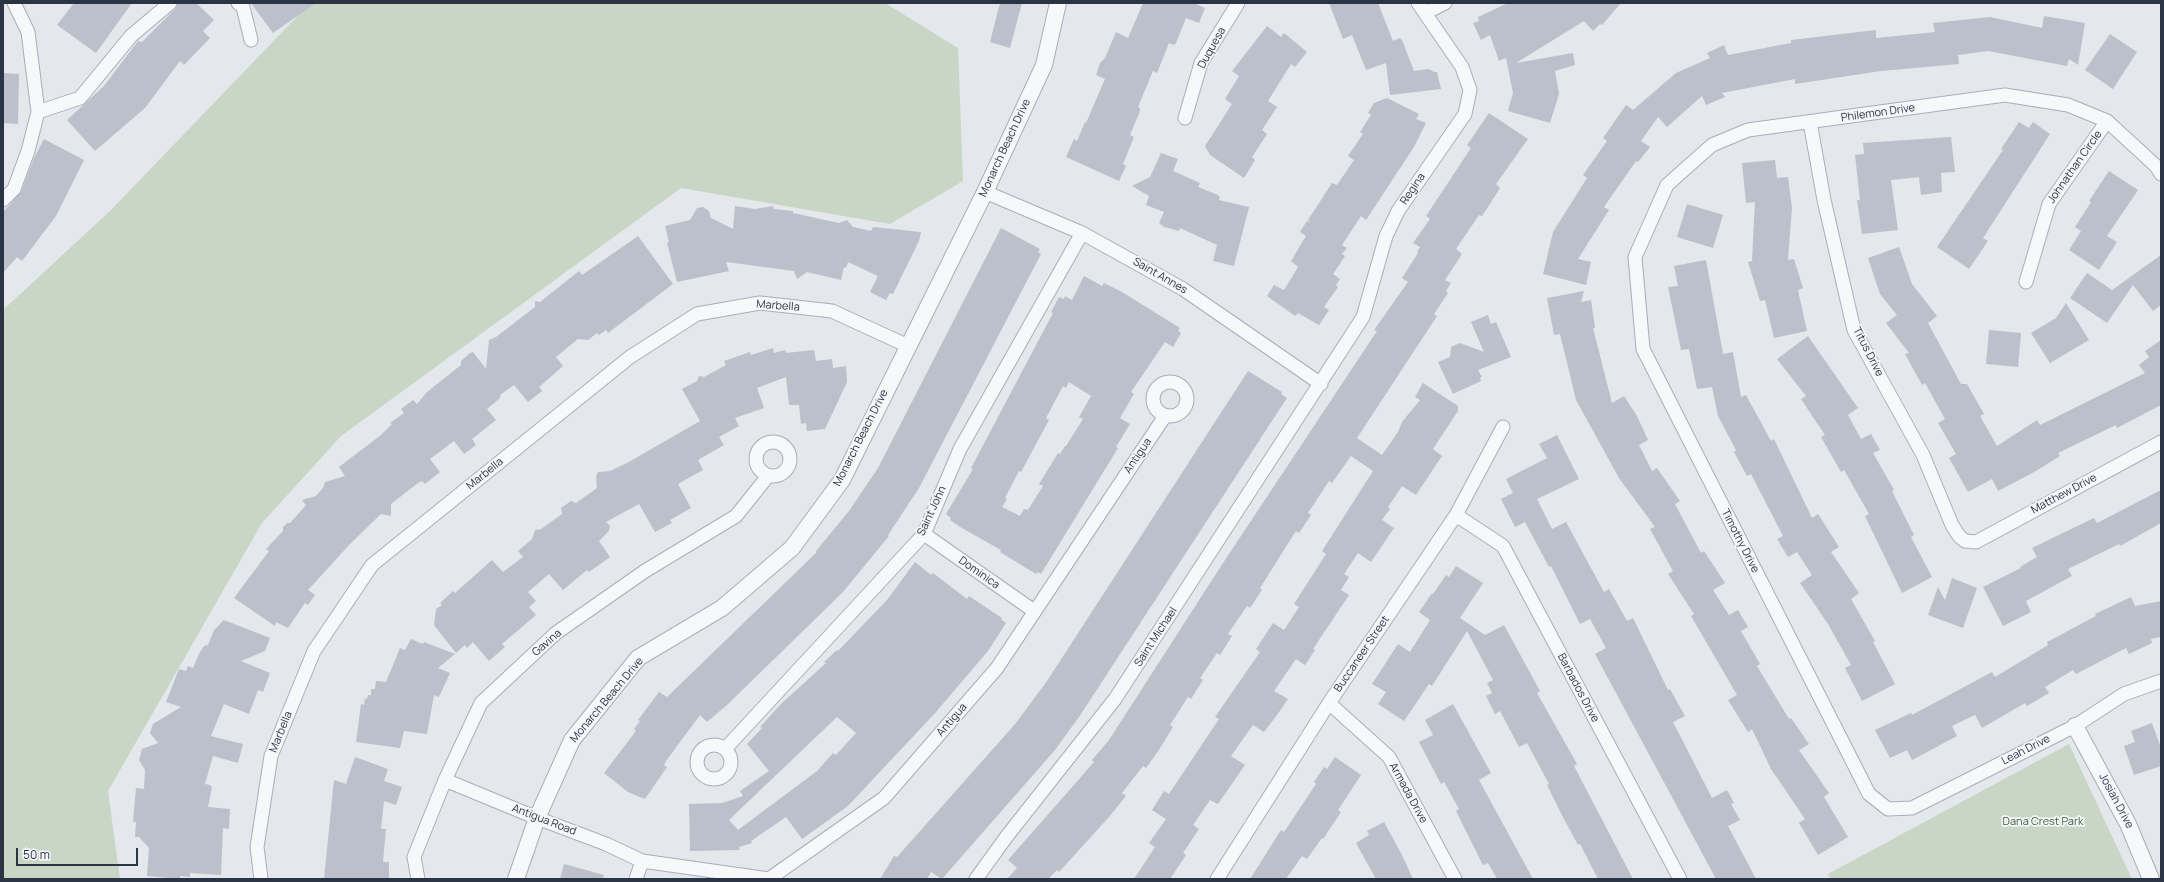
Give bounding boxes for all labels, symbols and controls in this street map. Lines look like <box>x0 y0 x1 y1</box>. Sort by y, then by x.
street label: Duquesa <box>1195 25 1229 71</box>
street label: Monarch Beach Drive <box>976 97 1034 199</box>
street label: Philemon Drive <box>1840 101 1916 125</box>
street label: Johnathan Circle <box>2045 128 2105 206</box>
street label: Regina <box>1398 171 1428 207</box>
street label: Saint Annes <box>1130 255 1190 297</box>
street label: Marbella <box>756 298 800 314</box>
street label: Titus Drive <box>1850 325 1886 379</box>
street label: Monarch Beach Drive <box>831 387 891 489</box>
street label: Antigua <box>1121 436 1155 476</box>
street label: Marbella <box>464 455 506 493</box>
street label: Matthew Drive <box>2029 471 2099 517</box>
street label: Saint John <box>915 484 949 538</box>
street label: Timothy Drive <box>1718 507 1762 575</box>
street label: Dominica <box>956 554 1002 592</box>
street label: Saint Michael <box>1132 605 1180 669</box>
street label: Buccaneer Street <box>1332 613 1392 695</box>
street label: Gavina <box>530 627 564 659</box>
street label: Barbados Drive <box>1554 651 1602 725</box>
street label: Monarch Beach Drive <box>568 655 646 745</box>
street label: Antigua <box>934 701 970 739</box>
street label: Marbella <box>267 709 295 755</box>
street label: Leah Drive <box>2000 732 2052 768</box>
street label: Armada Drive <box>1386 761 1430 825</box>
street label: Josiah Drive <box>2096 771 2136 831</box>
street label: Antigua Road <box>510 802 578 838</box>
park label: Dana Crest Park <box>2003 815 2083 829</box>
scale bar <box>18 840 140 866</box>
text: 50 m <box>23 846 50 863</box>

